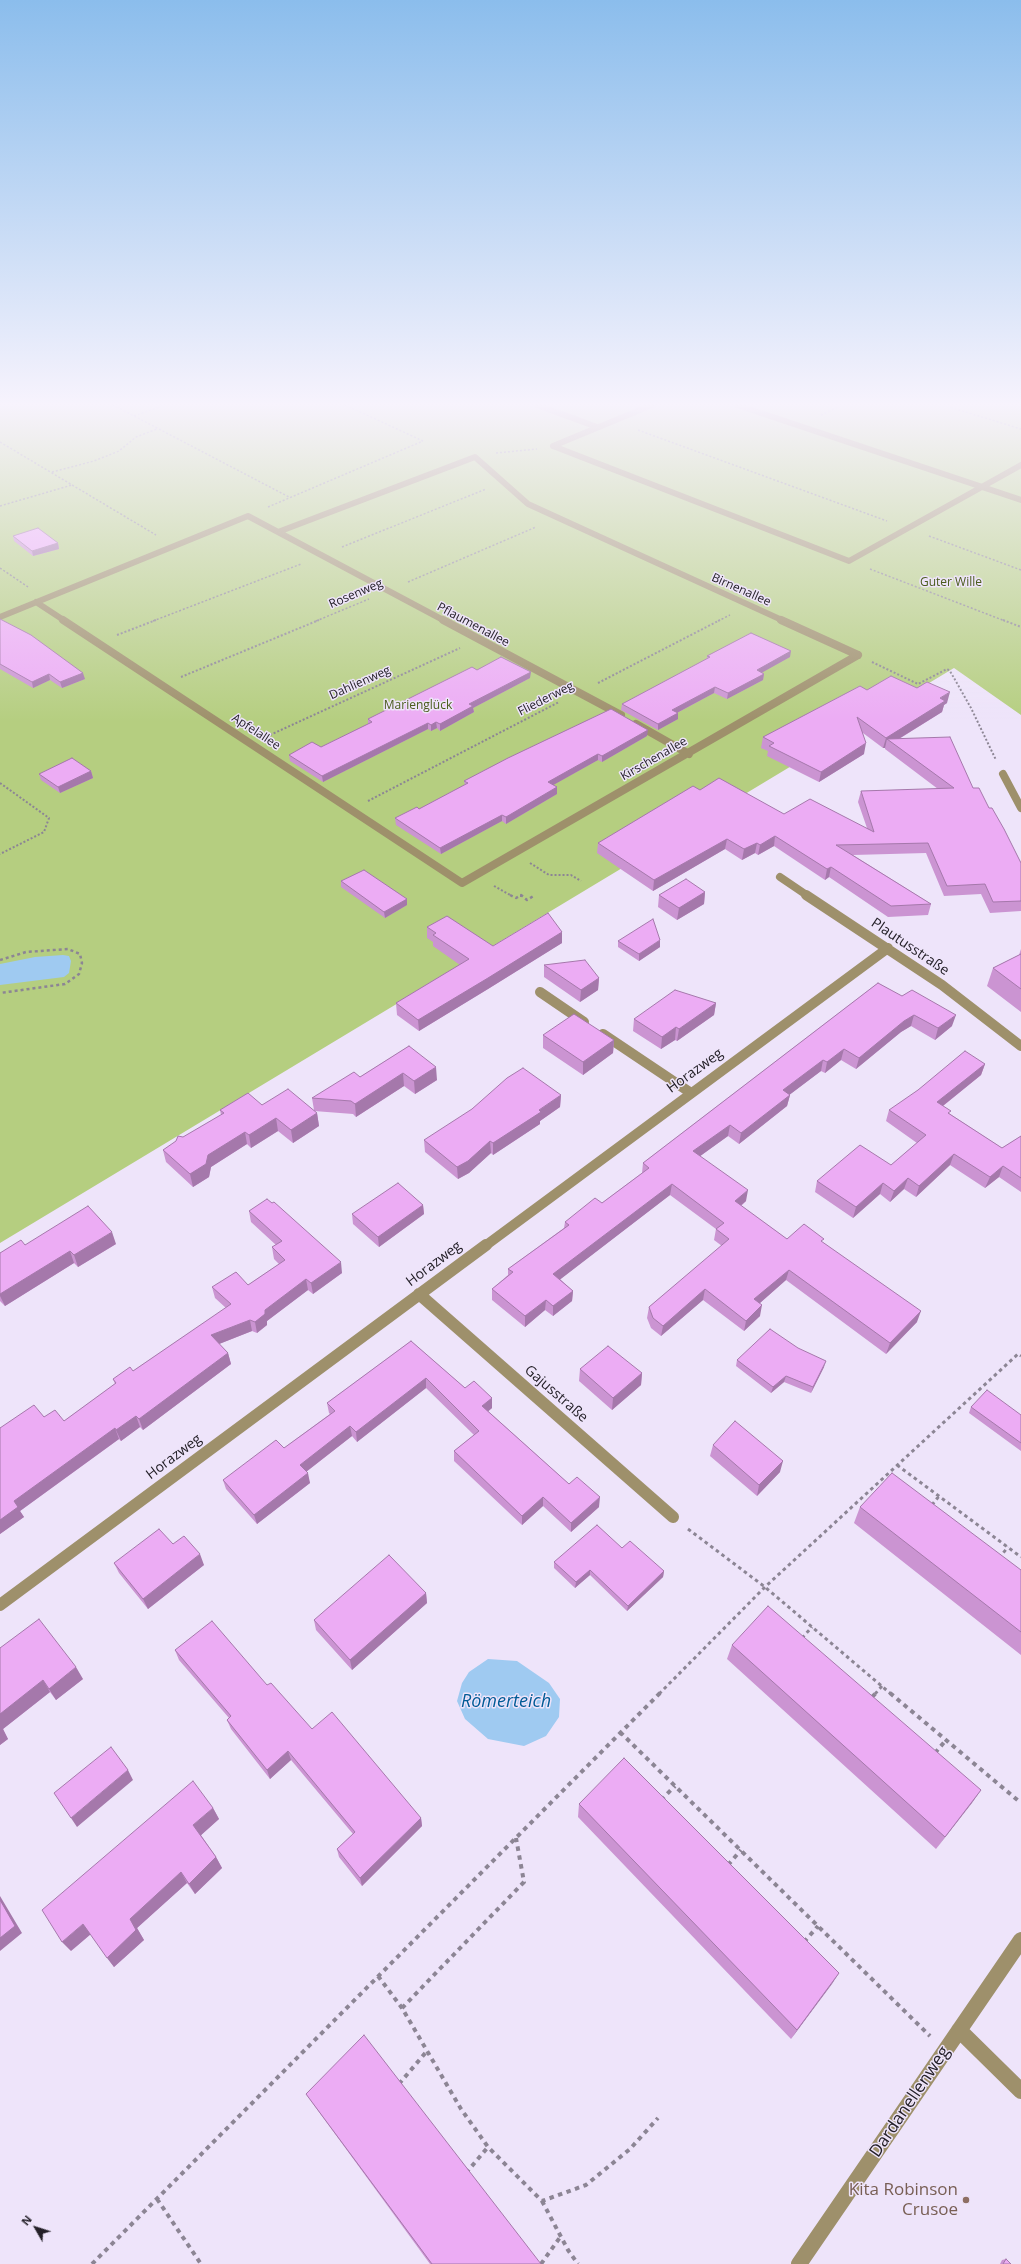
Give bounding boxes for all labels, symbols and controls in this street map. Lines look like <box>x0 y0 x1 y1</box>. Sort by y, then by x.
street label: Birnenallee <box>709 571 773 609</box>
street label: Rosenweg <box>327 576 385 612</box>
park label: Guter Wille <box>920 576 982 590</box>
street label: Pflaumenallee <box>434 600 512 650</box>
street label: Dahlienweg <box>327 663 393 703</box>
street label: Fliederweg <box>516 679 576 719</box>
park label: Marienglück <box>384 699 452 713</box>
street label: Apfelallee <box>229 711 283 753</box>
street label: Kirschenallee <box>618 734 690 784</box>
street label: Plautusstraße <box>868 915 952 979</box>
street label: Horazweg <box>664 1045 726 1097</box>
street label: Horazweg <box>403 1238 465 1290</box>
street label: Gajusstraße <box>521 1362 591 1426</box>
street label: Horazweg <box>143 1431 205 1483</box>
water label: Römerteich <box>461 1691 551 1713</box>
street label: Dardanellenweg <box>865 2043 955 2161</box>
place label: Kita Robinson Crusoe <box>849 2180 958 2220</box>
marker: Kita Robinson Crusoe <box>961 2195 971 2205</box>
north arrow <box>16 2208 56 2248</box>
text: N <box>18 2212 35 2228</box>

